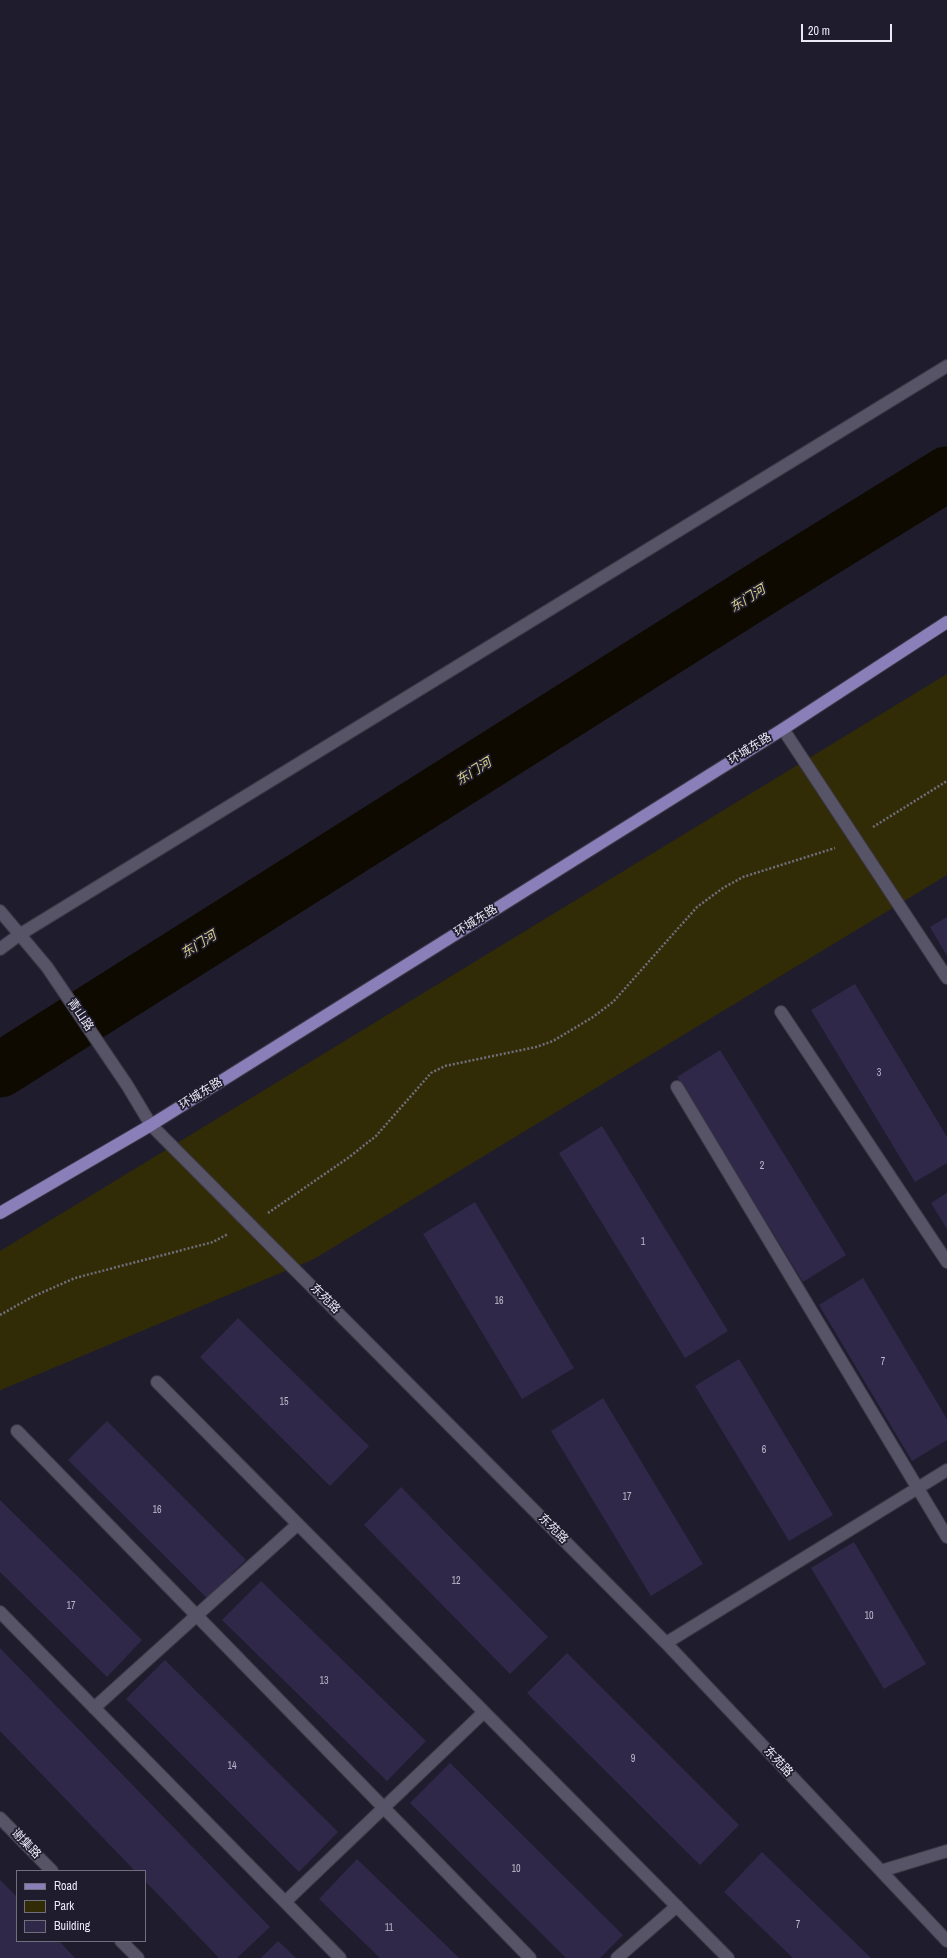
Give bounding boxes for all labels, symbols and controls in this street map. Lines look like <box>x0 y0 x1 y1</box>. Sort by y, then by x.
scale bar <box>803 16 894 42</box>
text: 20 m <box>808 23 830 39</box>
water label: 东门河 <box>727 582 769 616</box>
street label: 环城东路 <box>726 730 774 768</box>
water label: 东门河 <box>453 755 495 789</box>
street label: 环城东路 <box>452 902 500 940</box>
water label: 东门河 <box>178 928 220 962</box>
street label: 青山路 <box>64 996 96 1034</box>
house number: 3 <box>877 1067 881 1079</box>
street label: 环城东路 <box>177 1075 225 1113</box>
house number: 2 <box>760 1160 764 1172</box>
house number: 1 <box>641 1236 645 1248</box>
street label: 东苑路 <box>307 1281 343 1317</box>
house number: 16 <box>494 1295 504 1307</box>
house number: 7 <box>881 1356 885 1368</box>
house number: 15 <box>279 1396 289 1408</box>
house number: 6 <box>762 1444 766 1456</box>
house number: 17 <box>622 1491 632 1503</box>
house number: 16 <box>152 1504 162 1516</box>
street label: 东苑路 <box>535 1511 571 1547</box>
house number: 12 <box>451 1575 461 1587</box>
house number: 17 <box>66 1600 76 1612</box>
house number: 10 <box>864 1610 874 1622</box>
house number: 13 <box>319 1675 329 1687</box>
street label: 东苑路 <box>760 1744 796 1780</box>
house number: 9 <box>631 1753 635 1765</box>
house number: 14 <box>227 1760 237 1772</box>
street label: 谢集路 <box>8 1826 44 1862</box>
house number: 10 <box>511 1863 521 1875</box>
legend <box>16 1870 146 1942</box>
text: Road <box>54 1878 78 1894</box>
text: Park <box>54 1898 74 1914</box>
text: Building <box>54 1918 90 1934</box>
house number: 7 <box>796 1919 800 1931</box>
house number: 11 <box>385 1922 393 1934</box>

